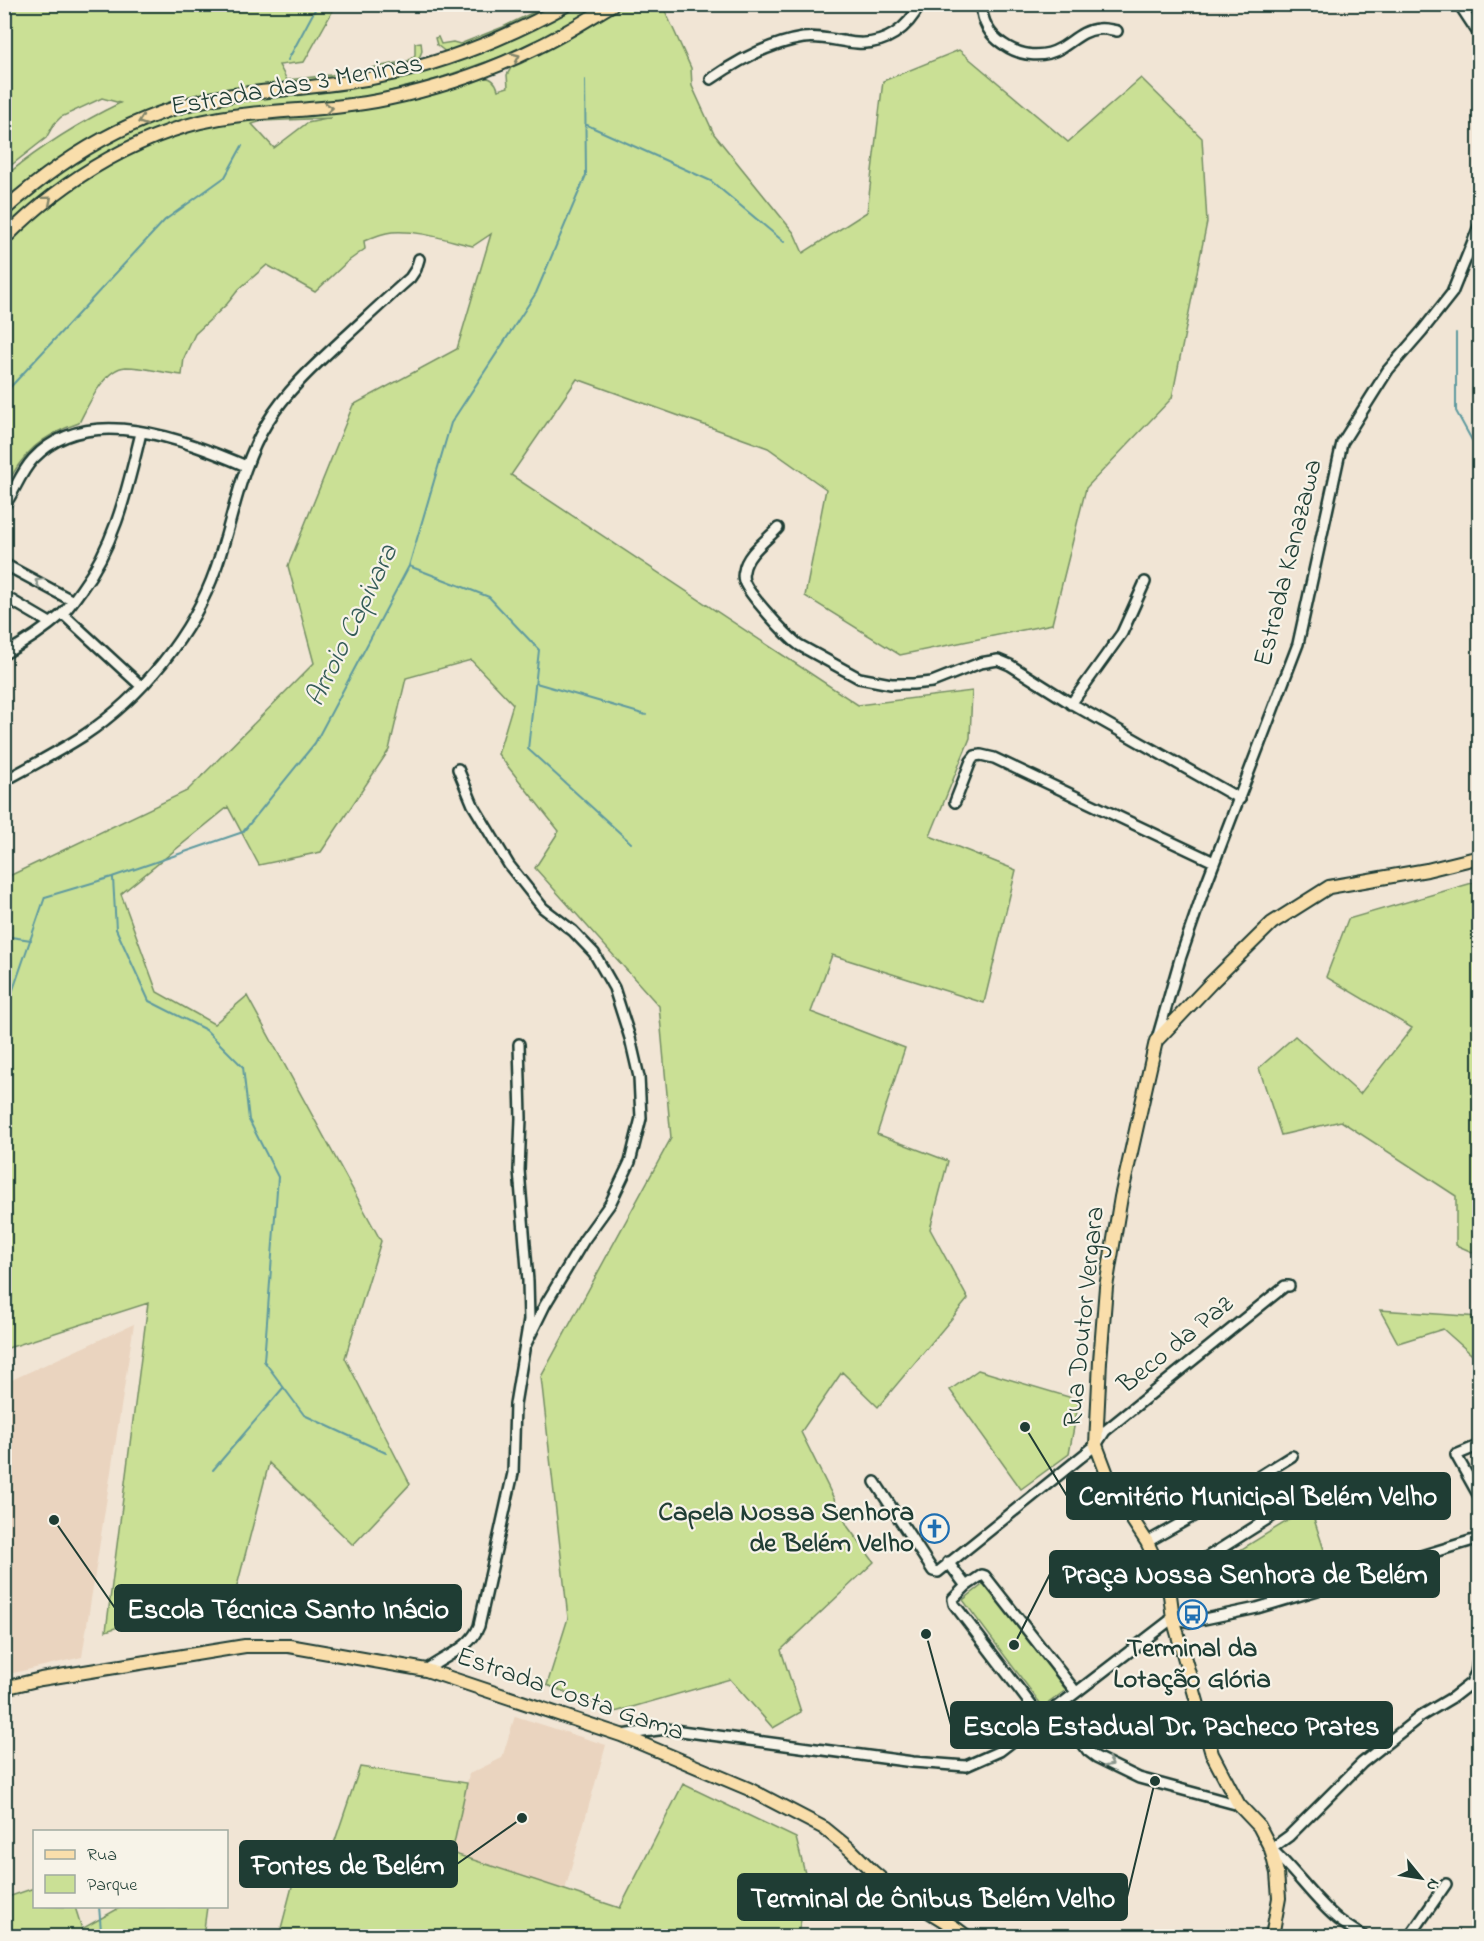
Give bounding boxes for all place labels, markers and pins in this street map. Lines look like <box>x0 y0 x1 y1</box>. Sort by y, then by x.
callout: Cemitério Municipal Belém Velho <box>1067 1473 1450 1519</box>
place label: Capela Nossa Senhora de Belém Velho <box>658 1494 914 1564</box>
church icon: Capela Nossa Senhora de Belém Velho <box>919 1513 951 1545</box>
callout: Praça Nossa Senhora de Belém <box>1050 1551 1439 1597</box>
callout: Escola Técnica Santo Inácio <box>115 1585 461 1631</box>
bus stop icon: Terminal da Lotação Glória <box>1176 1598 1208 1630</box>
place label: Terminal da Lotação Glória <box>1113 1630 1271 1700</box>
callout: Escola Estadual Dr. Pacheco Prates <box>951 1702 1392 1748</box>
callout: Fontes de Belém <box>240 1841 457 1887</box>
callout: Terminal de Ônibus Belém Velho <box>738 1874 1127 1920</box>

